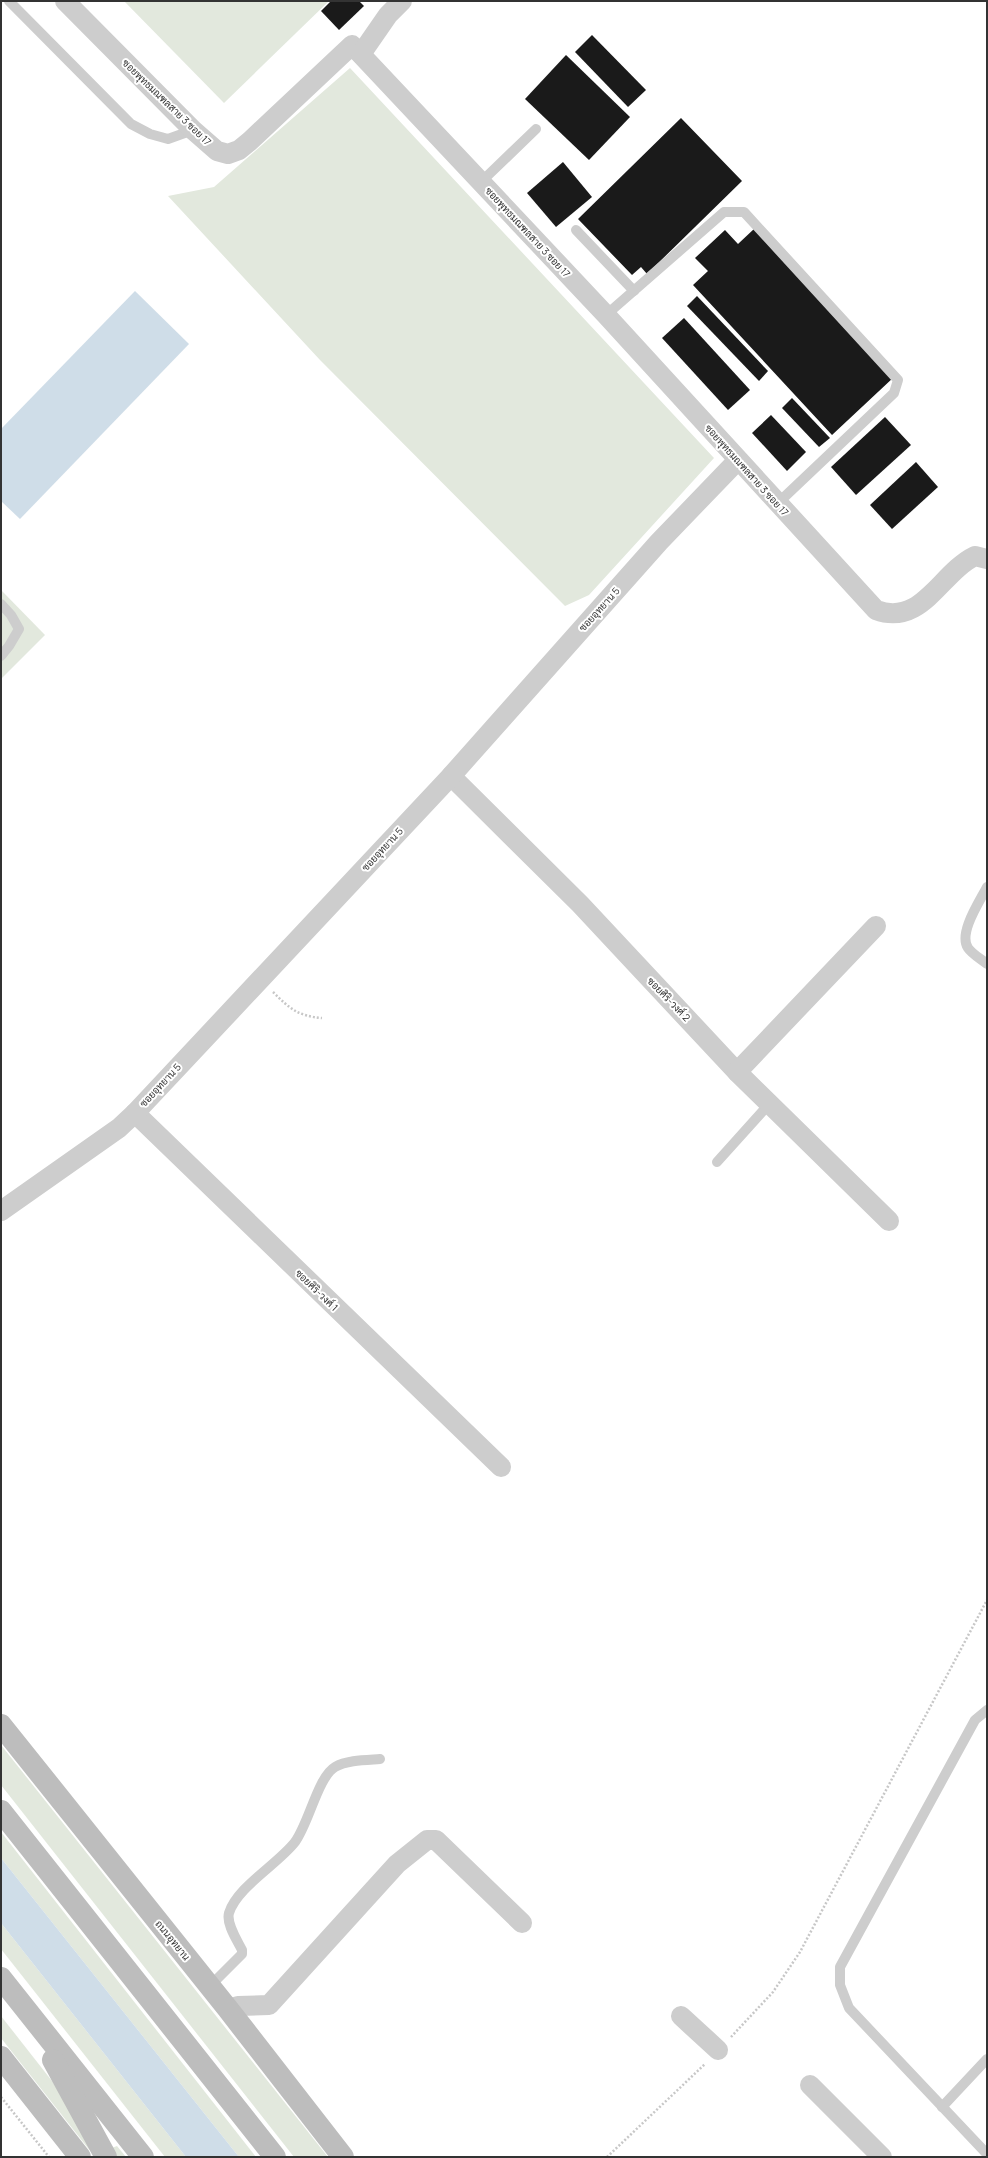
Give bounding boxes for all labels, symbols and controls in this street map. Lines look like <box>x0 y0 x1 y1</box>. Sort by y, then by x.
street label: ซอยพุทธมณฑลสาย 3 ซอย 17 <box>119 56 215 149</box>
street label: ซอยพุทธมณฑลสาย 3 ซอย 17 <box>482 184 574 281</box>
street label: ซอยพุทธมณฑลสาย 3 ซอย 17 <box>701 421 792 520</box>
street label: ซอยอุทยาน 5 <box>575 584 623 635</box>
street label: ซอยอุทยาน 5 <box>358 824 407 875</box>
street label: ซอยศิริ-วงศ์ 2 <box>644 974 694 1024</box>
street label: ซอยอุทยาน 5 <box>136 1060 185 1111</box>
street label: ซอยศิริ-วงศ์ 1 <box>293 1266 341 1314</box>
street label: ถนนอุทยาน <box>152 1917 194 1964</box>

